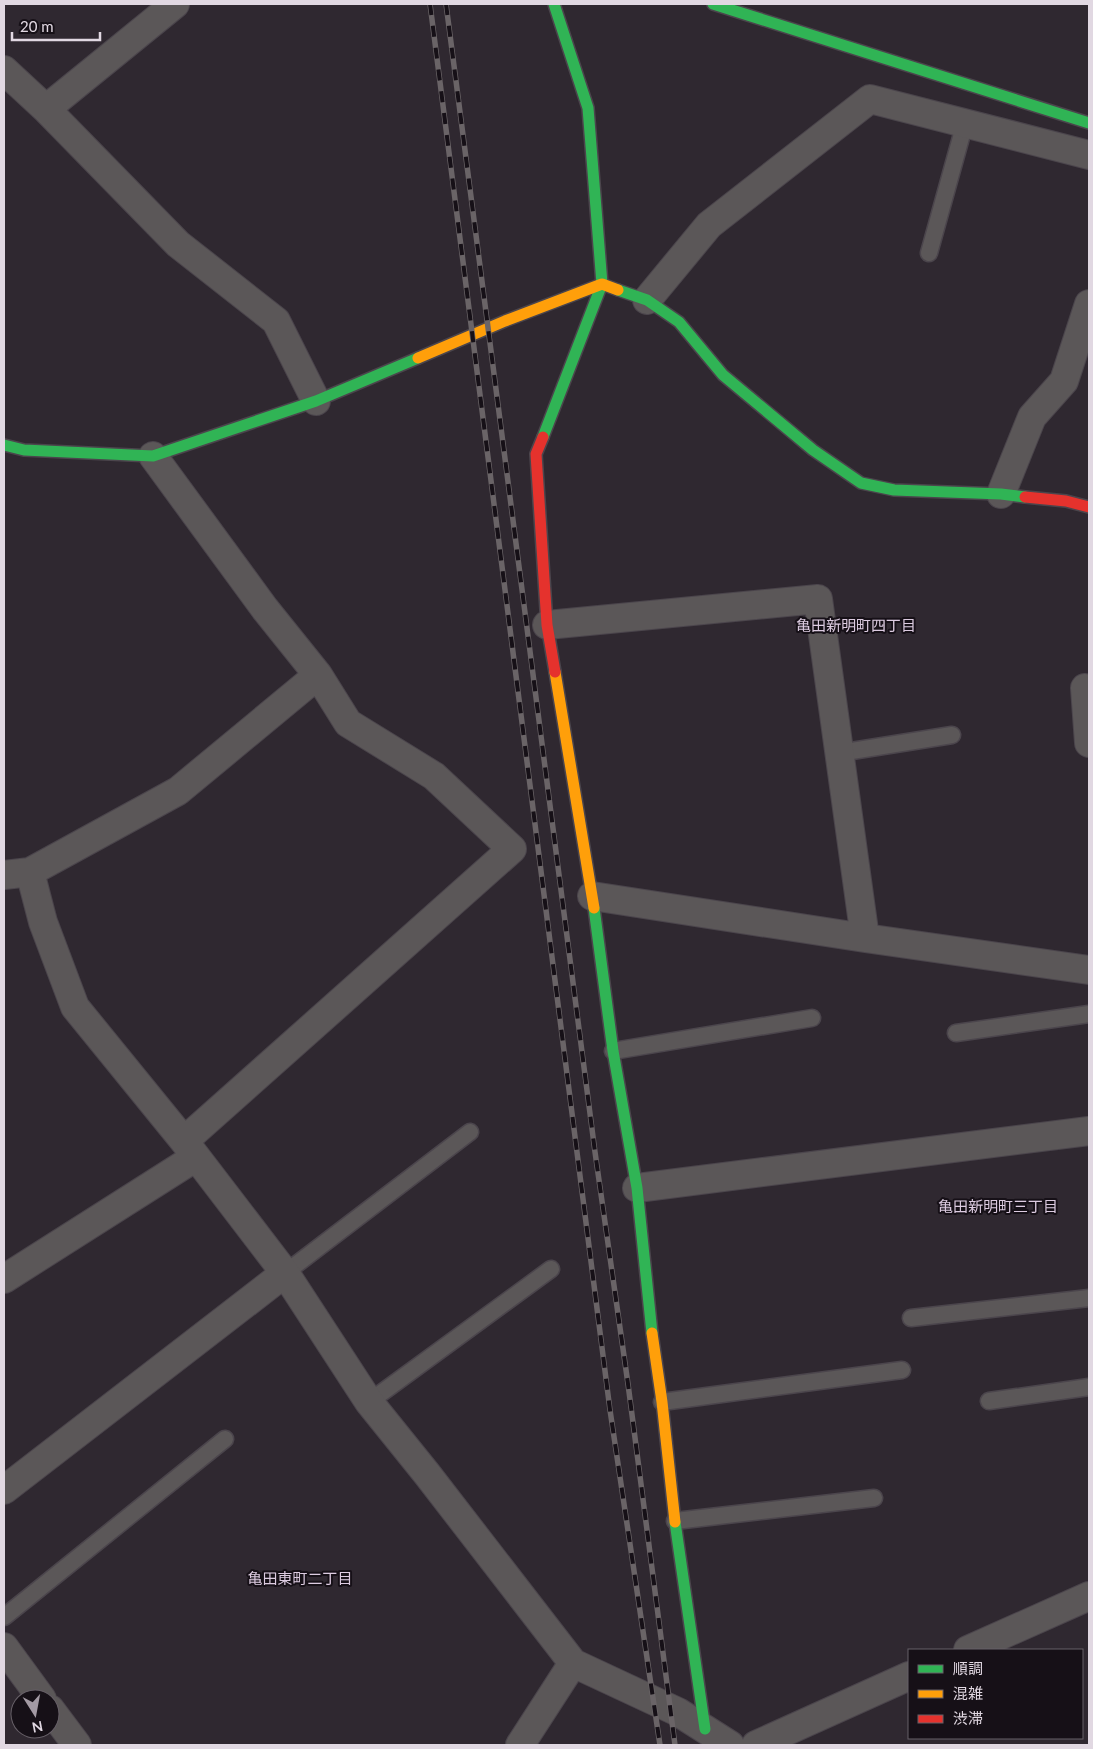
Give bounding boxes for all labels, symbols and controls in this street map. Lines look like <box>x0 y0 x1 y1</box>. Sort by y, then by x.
scale bar <box>12 10 100 42</box>
text: 20 m <box>20 17 54 35</box>
district label: 亀田新明町四丁目 <box>796 616 916 634</box>
district label: 亀田新明町三丁目 <box>938 1197 1058 1215</box>
district label: 亀田東町二丁目 <box>247 1569 353 1587</box>
legend <box>908 1649 1083 1739</box>
text: 順調 <box>953 1659 983 1677</box>
text: 混雑 <box>953 1684 983 1702</box>
north arrow <box>10 1689 60 1739</box>
text: 渋滞 <box>953 1709 983 1727</box>
text: N <box>31 1718 44 1737</box>

